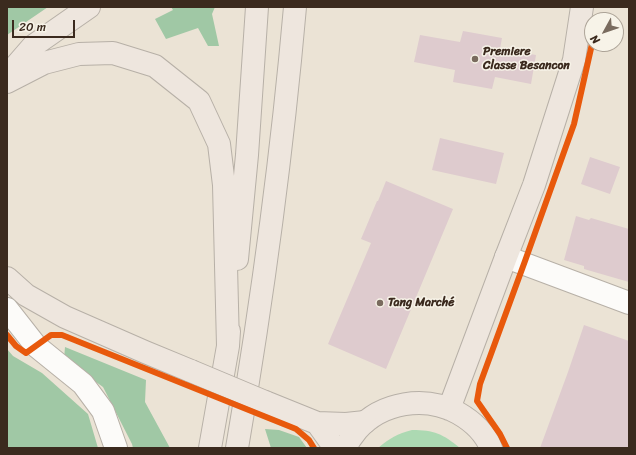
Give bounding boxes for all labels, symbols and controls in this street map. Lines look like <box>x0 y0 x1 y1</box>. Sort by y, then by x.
scale bar <box>14 12 77 38</box>
north arrow <box>584 12 624 52</box>
text: 20 m <box>19 16 46 38</box>
text: N <box>585 30 605 48</box>
place label: Premiere Classe Besancon <box>483 45 570 73</box>
marker: Premiere Classe Besancon <box>470 54 480 64</box>
place label: Tang Marché <box>388 296 454 310</box>
marker: Tang Marché <box>375 298 385 308</box>

